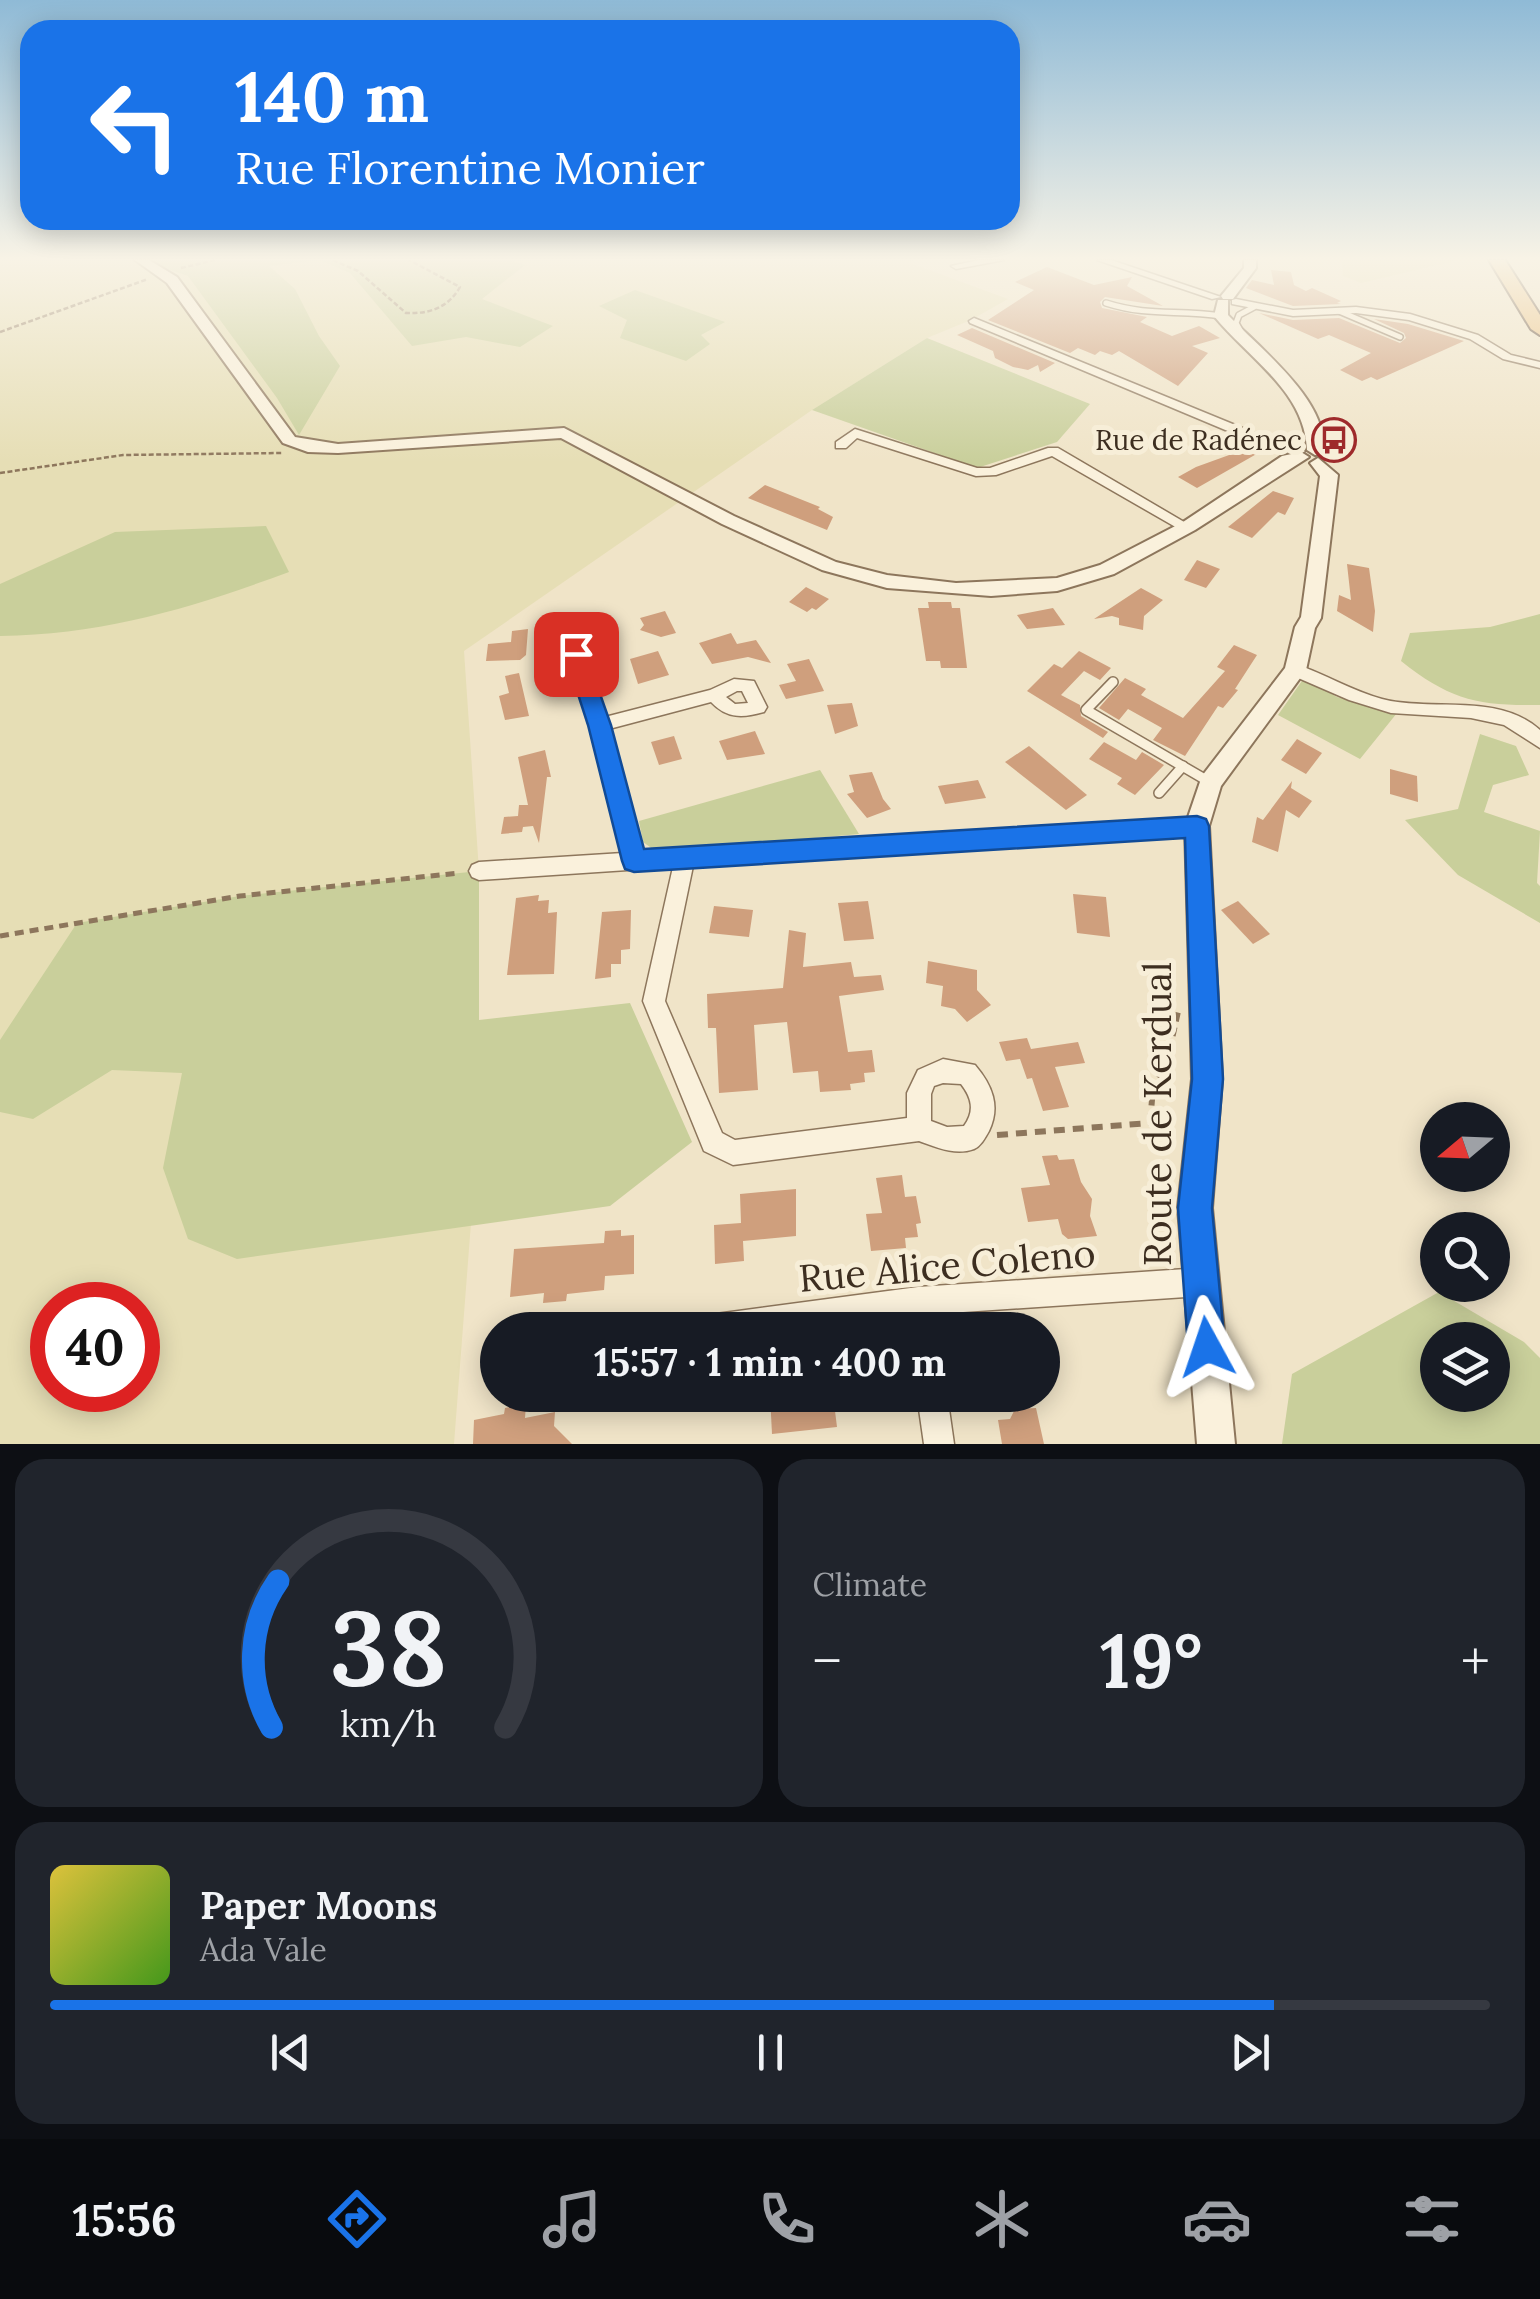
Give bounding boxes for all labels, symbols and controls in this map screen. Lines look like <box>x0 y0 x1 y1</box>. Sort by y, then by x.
text: 140 m <box>235 52 429 141</box>
icon: left <box>70 60 200 190</box>
text: Rue Florentine Monier <box>235 139 705 196</box>
bus stop icon: Rue de Radénec <box>1311 417 1357 463</box>
place label: Rue de Radénec <box>1095 422 1302 458</box>
pin <box>534 612 619 697</box>
icon: arrive <box>549 627 604 682</box>
street label: Route de Kerdual <box>1133 962 1181 1266</box>
north arrow <box>1420 1102 1510 1192</box>
map controls <box>1420 1102 1510 1412</box>
button: search <box>1420 1212 1510 1302</box>
street label: Rue Alice Coleno <box>797 1228 1097 1302</box>
speed limit sign: 40 <box>30 1282 160 1412</box>
position arrow <box>1155 1295 1259 1399</box>
button: layers <box>1420 1322 1510 1412</box>
text: 15:57 · 1 min · 400 m <box>594 1338 946 1386</box>
text: Climate <box>813 1564 927 1605</box>
text: 38 <box>330 1580 448 1713</box>
text: 19° <box>1100 1613 1202 1709</box>
text: − <box>813 1626 842 1696</box>
text: + <box>1461 1626 1490 1696</box>
text: km/h <box>340 1701 437 1747</box>
text: Paper Moons <box>200 1881 437 1929</box>
text: Ada Vale <box>200 1929 327 1970</box>
icon: previous <box>263 2025 318 2080</box>
icon: pause <box>743 2025 798 2080</box>
icon: next <box>1223 2025 1278 2080</box>
icon: directions <box>322 2184 392 2254</box>
icon: music <box>537 2184 607 2254</box>
icon: phone <box>752 2184 822 2254</box>
icon: climate <box>967 2184 1037 2254</box>
icon: car <box>1182 2184 1252 2254</box>
icon: filters <box>1397 2184 1467 2254</box>
text: 15:56 <box>73 2191 177 2248</box>

